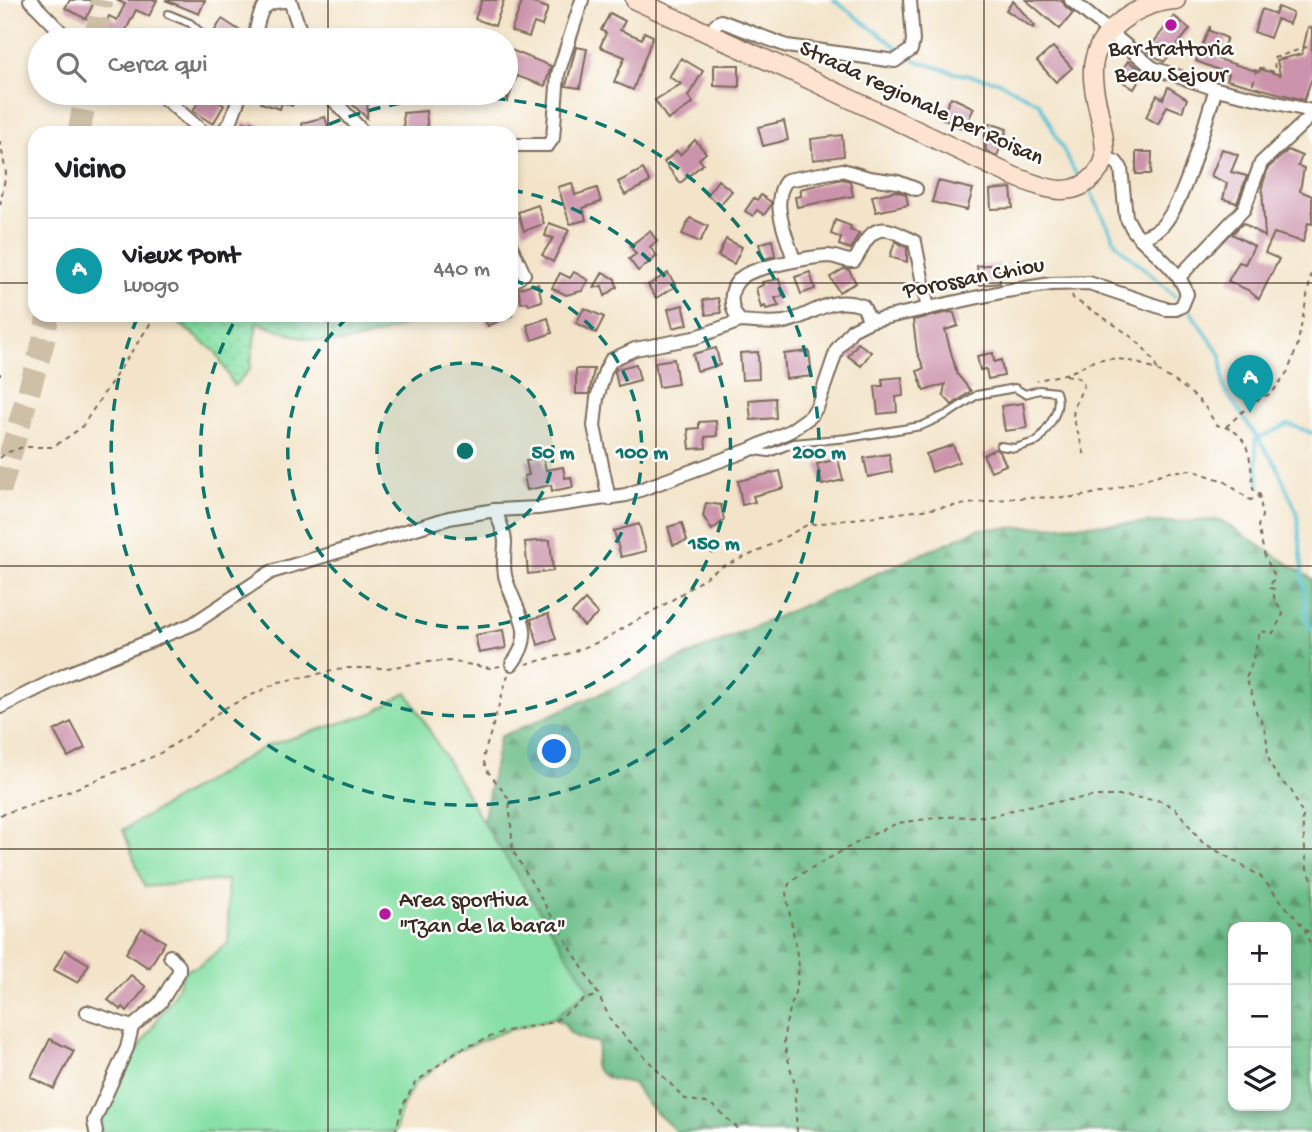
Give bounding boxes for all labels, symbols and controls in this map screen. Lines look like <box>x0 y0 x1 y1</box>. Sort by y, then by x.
marker: Bar trattoria Beau Sejour <box>1163 17 1179 33</box>
search box <box>28 28 518 105</box>
street label: Strada regionale per Roisan <box>794 35 1048 173</box>
place label: Bar trattoria Beau Sejour <box>1107 37 1235 90</box>
icon: search <box>52 48 90 86</box>
text: Cerca qui <box>108 51 208 82</box>
text: Vicino <box>56 154 126 189</box>
text: Vieux Pont <box>123 242 239 273</box>
street label: Porossan Chiou <box>900 252 1047 306</box>
text: A <box>72 257 86 284</box>
text: 440 m <box>433 257 490 284</box>
text: Luogo <box>123 273 179 300</box>
pin: A <box>1227 355 1273 413</box>
centre of rings <box>453 439 477 463</box>
text: 50 m <box>532 442 575 467</box>
text: 100 m <box>615 442 668 467</box>
text: 200 m <box>792 442 846 467</box>
text: 150 m <box>687 533 740 558</box>
your location <box>537 734 571 768</box>
place label: Area sportiva "Tzan de la bara" <box>399 888 566 941</box>
marker: Area sportiva "Tzan de la bara" <box>377 906 393 922</box>
map controls <box>1228 922 1291 1111</box>
button: + <box>1228 922 1291 985</box>
button: − <box>1228 985 1291 1048</box>
button: layers <box>1228 1048 1291 1111</box>

